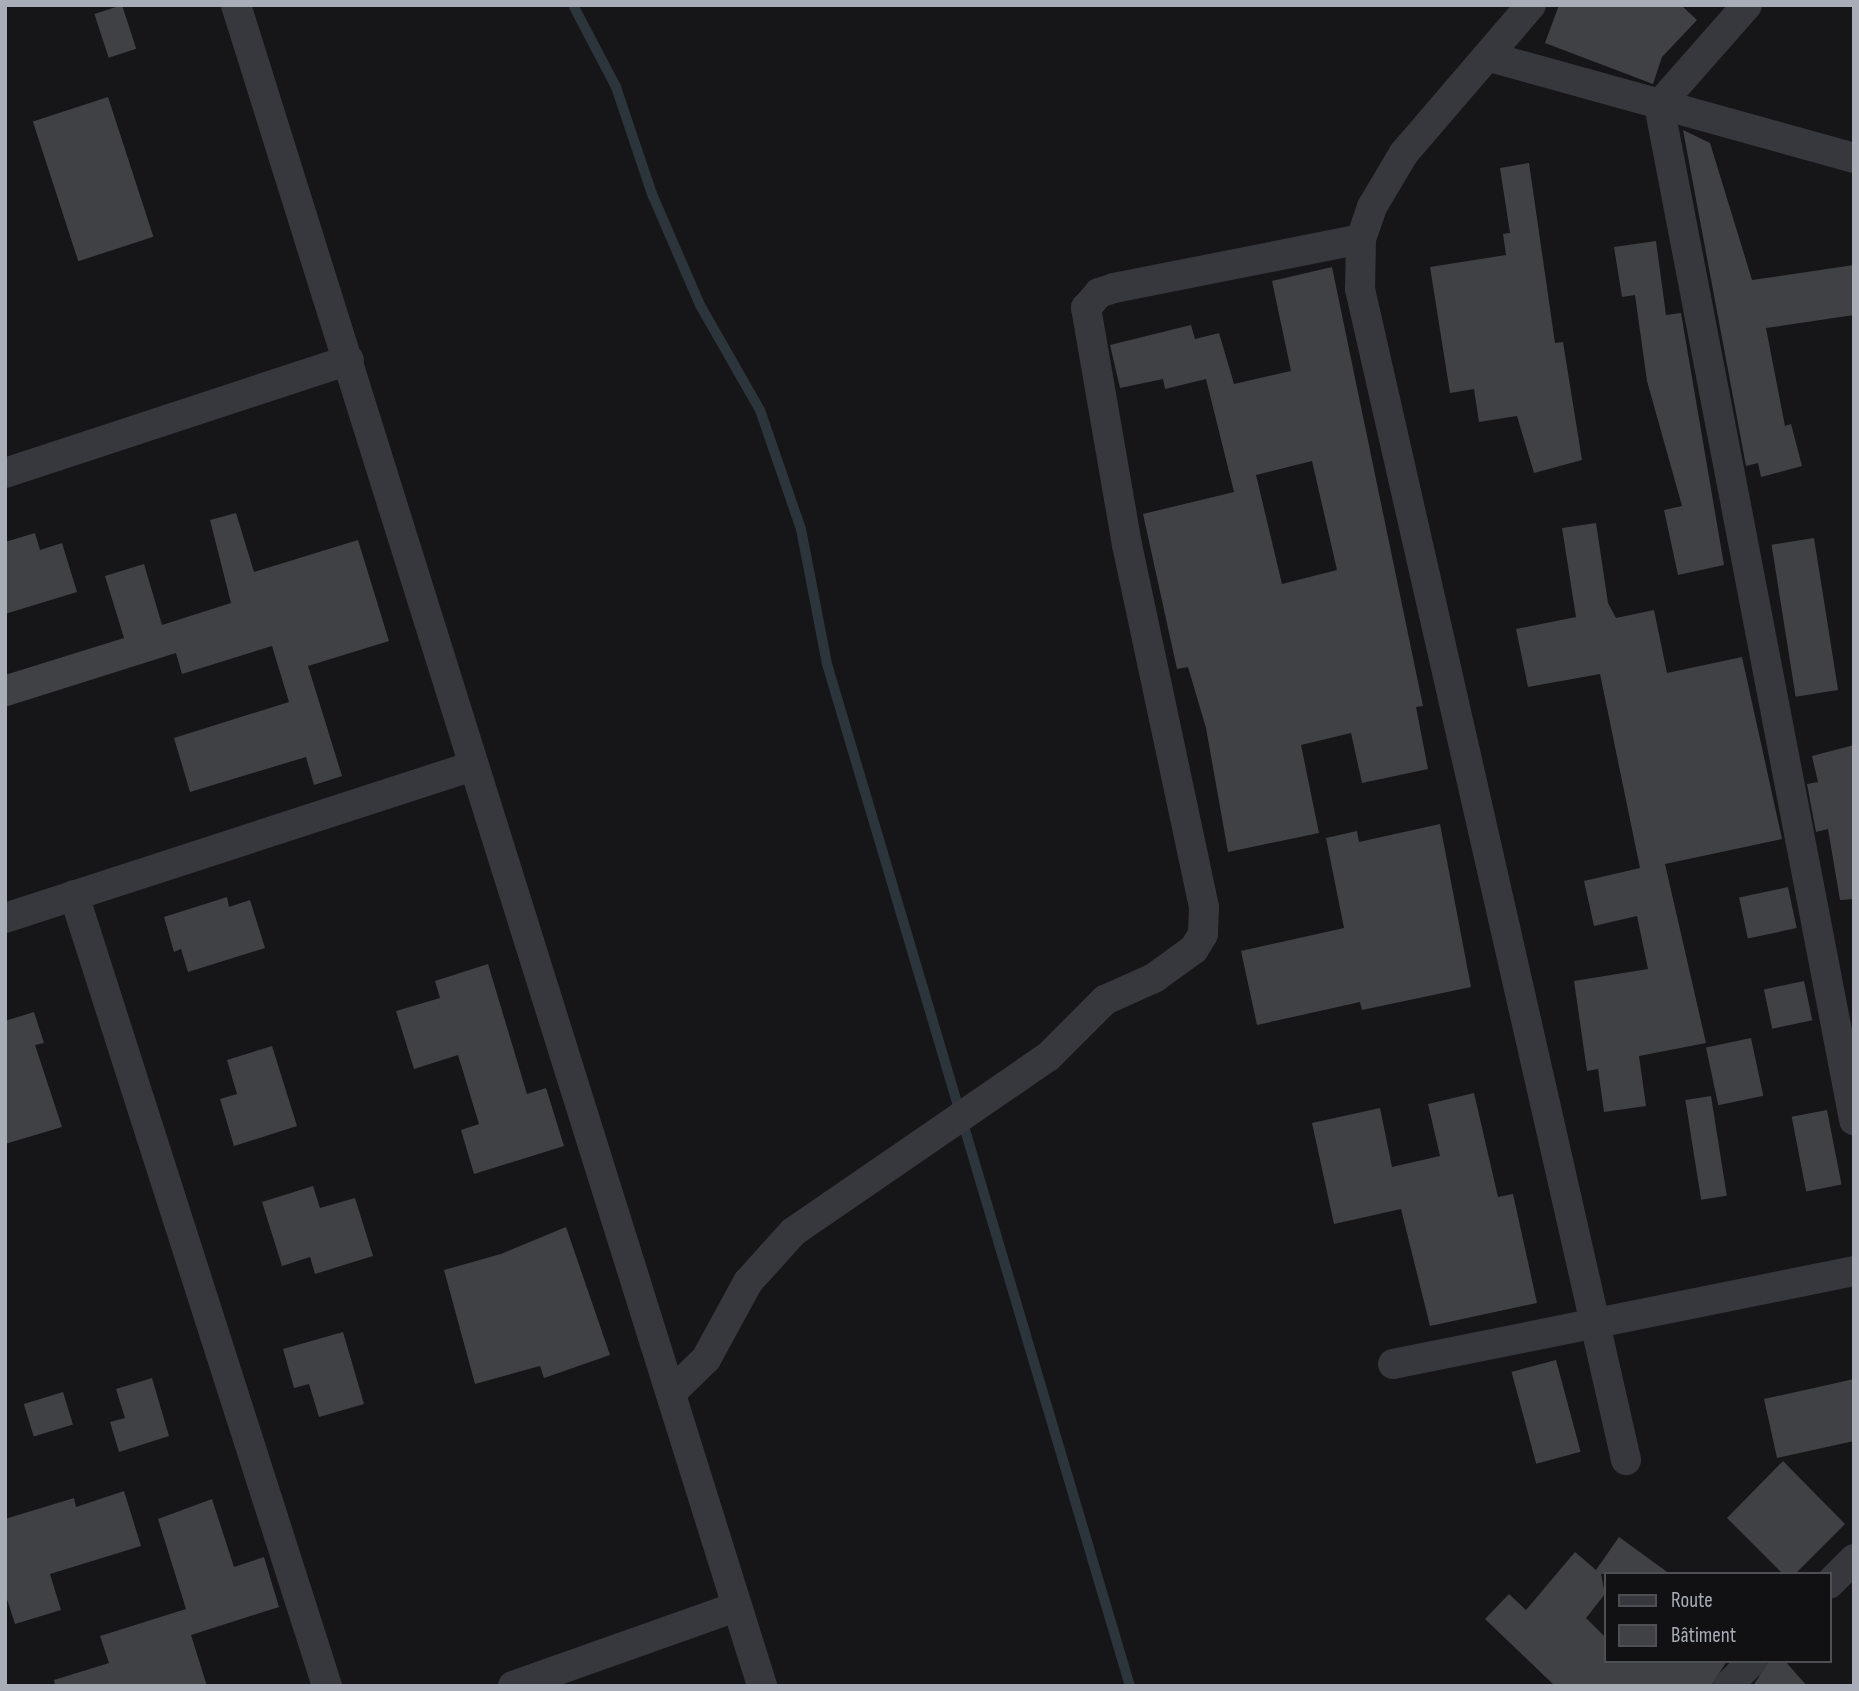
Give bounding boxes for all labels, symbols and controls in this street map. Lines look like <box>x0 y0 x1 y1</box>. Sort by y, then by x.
legend <box>1604 1572 1831 1663</box>
text: Route <box>1671 1588 1713 1613</box>
text: Bâtiment <box>1671 1623 1736 1648</box>

